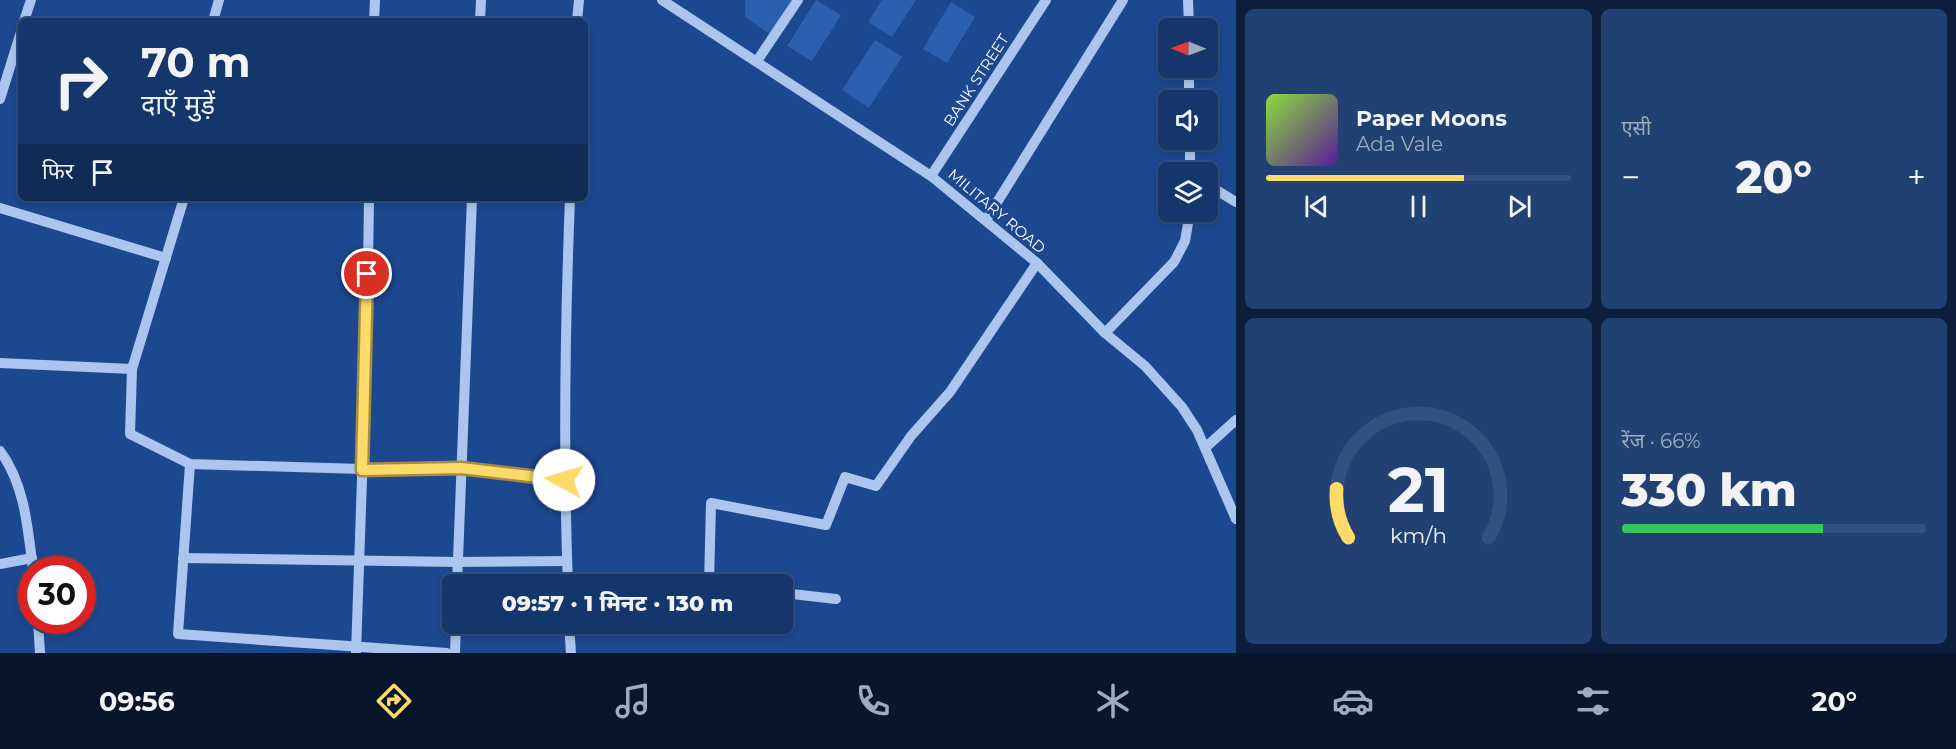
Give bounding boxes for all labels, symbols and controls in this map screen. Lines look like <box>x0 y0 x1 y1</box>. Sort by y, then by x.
north arrow <box>1158 18 1218 78</box>
map controls <box>1158 18 1218 222</box>
street label: BANK STREET <box>939 30 1013 130</box>
text: 70 m <box>141 36 251 88</box>
icon: right <box>42 42 120 120</box>
text: दाएँ मुड़ें <box>141 88 215 121</box>
button: sound <box>1158 90 1218 150</box>
text: Paper Moons <box>1356 105 1507 132</box>
text: एसी <box>1622 116 1651 140</box>
text: Ada Vale <box>1356 132 1443 156</box>
text: 20° <box>1735 149 1812 204</box>
icon: arrive <box>86 156 119 189</box>
text: − <box>1622 157 1640 197</box>
text: + <box>1907 157 1926 197</box>
text: फिर <box>42 158 74 185</box>
button: layers <box>1158 162 1218 222</box>
street label: MILITARY ROAD <box>944 165 1050 257</box>
icon: previous <box>1300 190 1333 223</box>
icon: pause <box>1402 190 1435 223</box>
icon: next <box>1503 190 1536 223</box>
pin <box>341 248 392 299</box>
icon: arrive <box>350 257 383 290</box>
text: रेंज · 66% <box>1622 429 1701 453</box>
position arrow <box>532 448 596 512</box>
text: 21 <box>1388 452 1449 528</box>
text: 330 km <box>1622 462 1797 517</box>
text: km/h <box>1390 522 1447 548</box>
speed limit sign: 30 <box>18 556 96 634</box>
text: 09:57 · 1 मिनट · 130 m <box>502 590 733 617</box>
icon: directions <box>373 680 415 722</box>
icon: music <box>612 680 654 722</box>
icon: phone <box>852 680 894 722</box>
icon: climate <box>1092 680 1134 722</box>
icon: car <box>1332 680 1374 722</box>
icon: filters <box>1572 680 1614 722</box>
text: 09:56 <box>99 685 175 718</box>
text: 20° <box>1811 685 1857 718</box>

